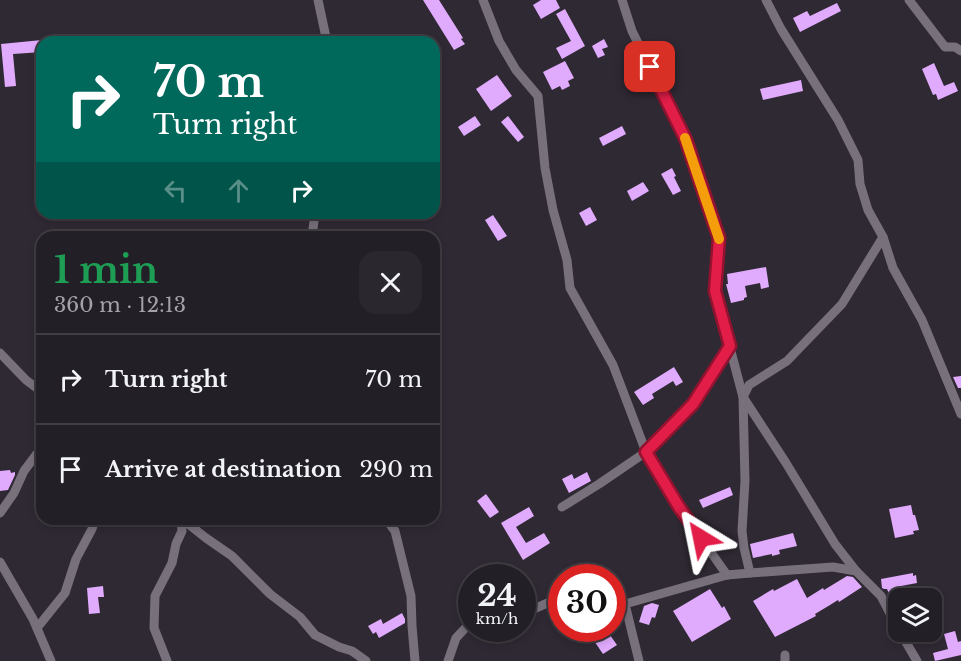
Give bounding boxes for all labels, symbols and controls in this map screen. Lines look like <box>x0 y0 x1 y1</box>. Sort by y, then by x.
pin <box>624 41 675 92</box>
icon: arrive <box>633 50 666 83</box>
text: 70 m <box>153 56 264 108</box>
icon: right <box>54 60 132 138</box>
text: Turn right <box>153 108 297 141</box>
icon: left <box>159 174 192 207</box>
icon: ahead <box>222 174 255 207</box>
icon: right <box>285 174 318 207</box>
text: 1 min <box>54 248 158 293</box>
button: close <box>359 251 422 314</box>
text: 360 m · 12:13 <box>54 293 186 317</box>
icon: right <box>54 363 87 396</box>
text: Turn right <box>105 366 227 393</box>
text: 70 m <box>365 366 422 393</box>
icon: arrive <box>54 453 87 486</box>
text: Arrive at destination <box>105 456 342 483</box>
text: 290 m <box>360 456 433 483</box>
position arrow <box>669 506 733 570</box>
speed limit sign: 30 <box>548 564 626 642</box>
text: 24 <box>477 577 517 614</box>
map controls <box>888 588 942 642</box>
button: layers <box>888 588 942 642</box>
text: km/h <box>476 609 518 628</box>

